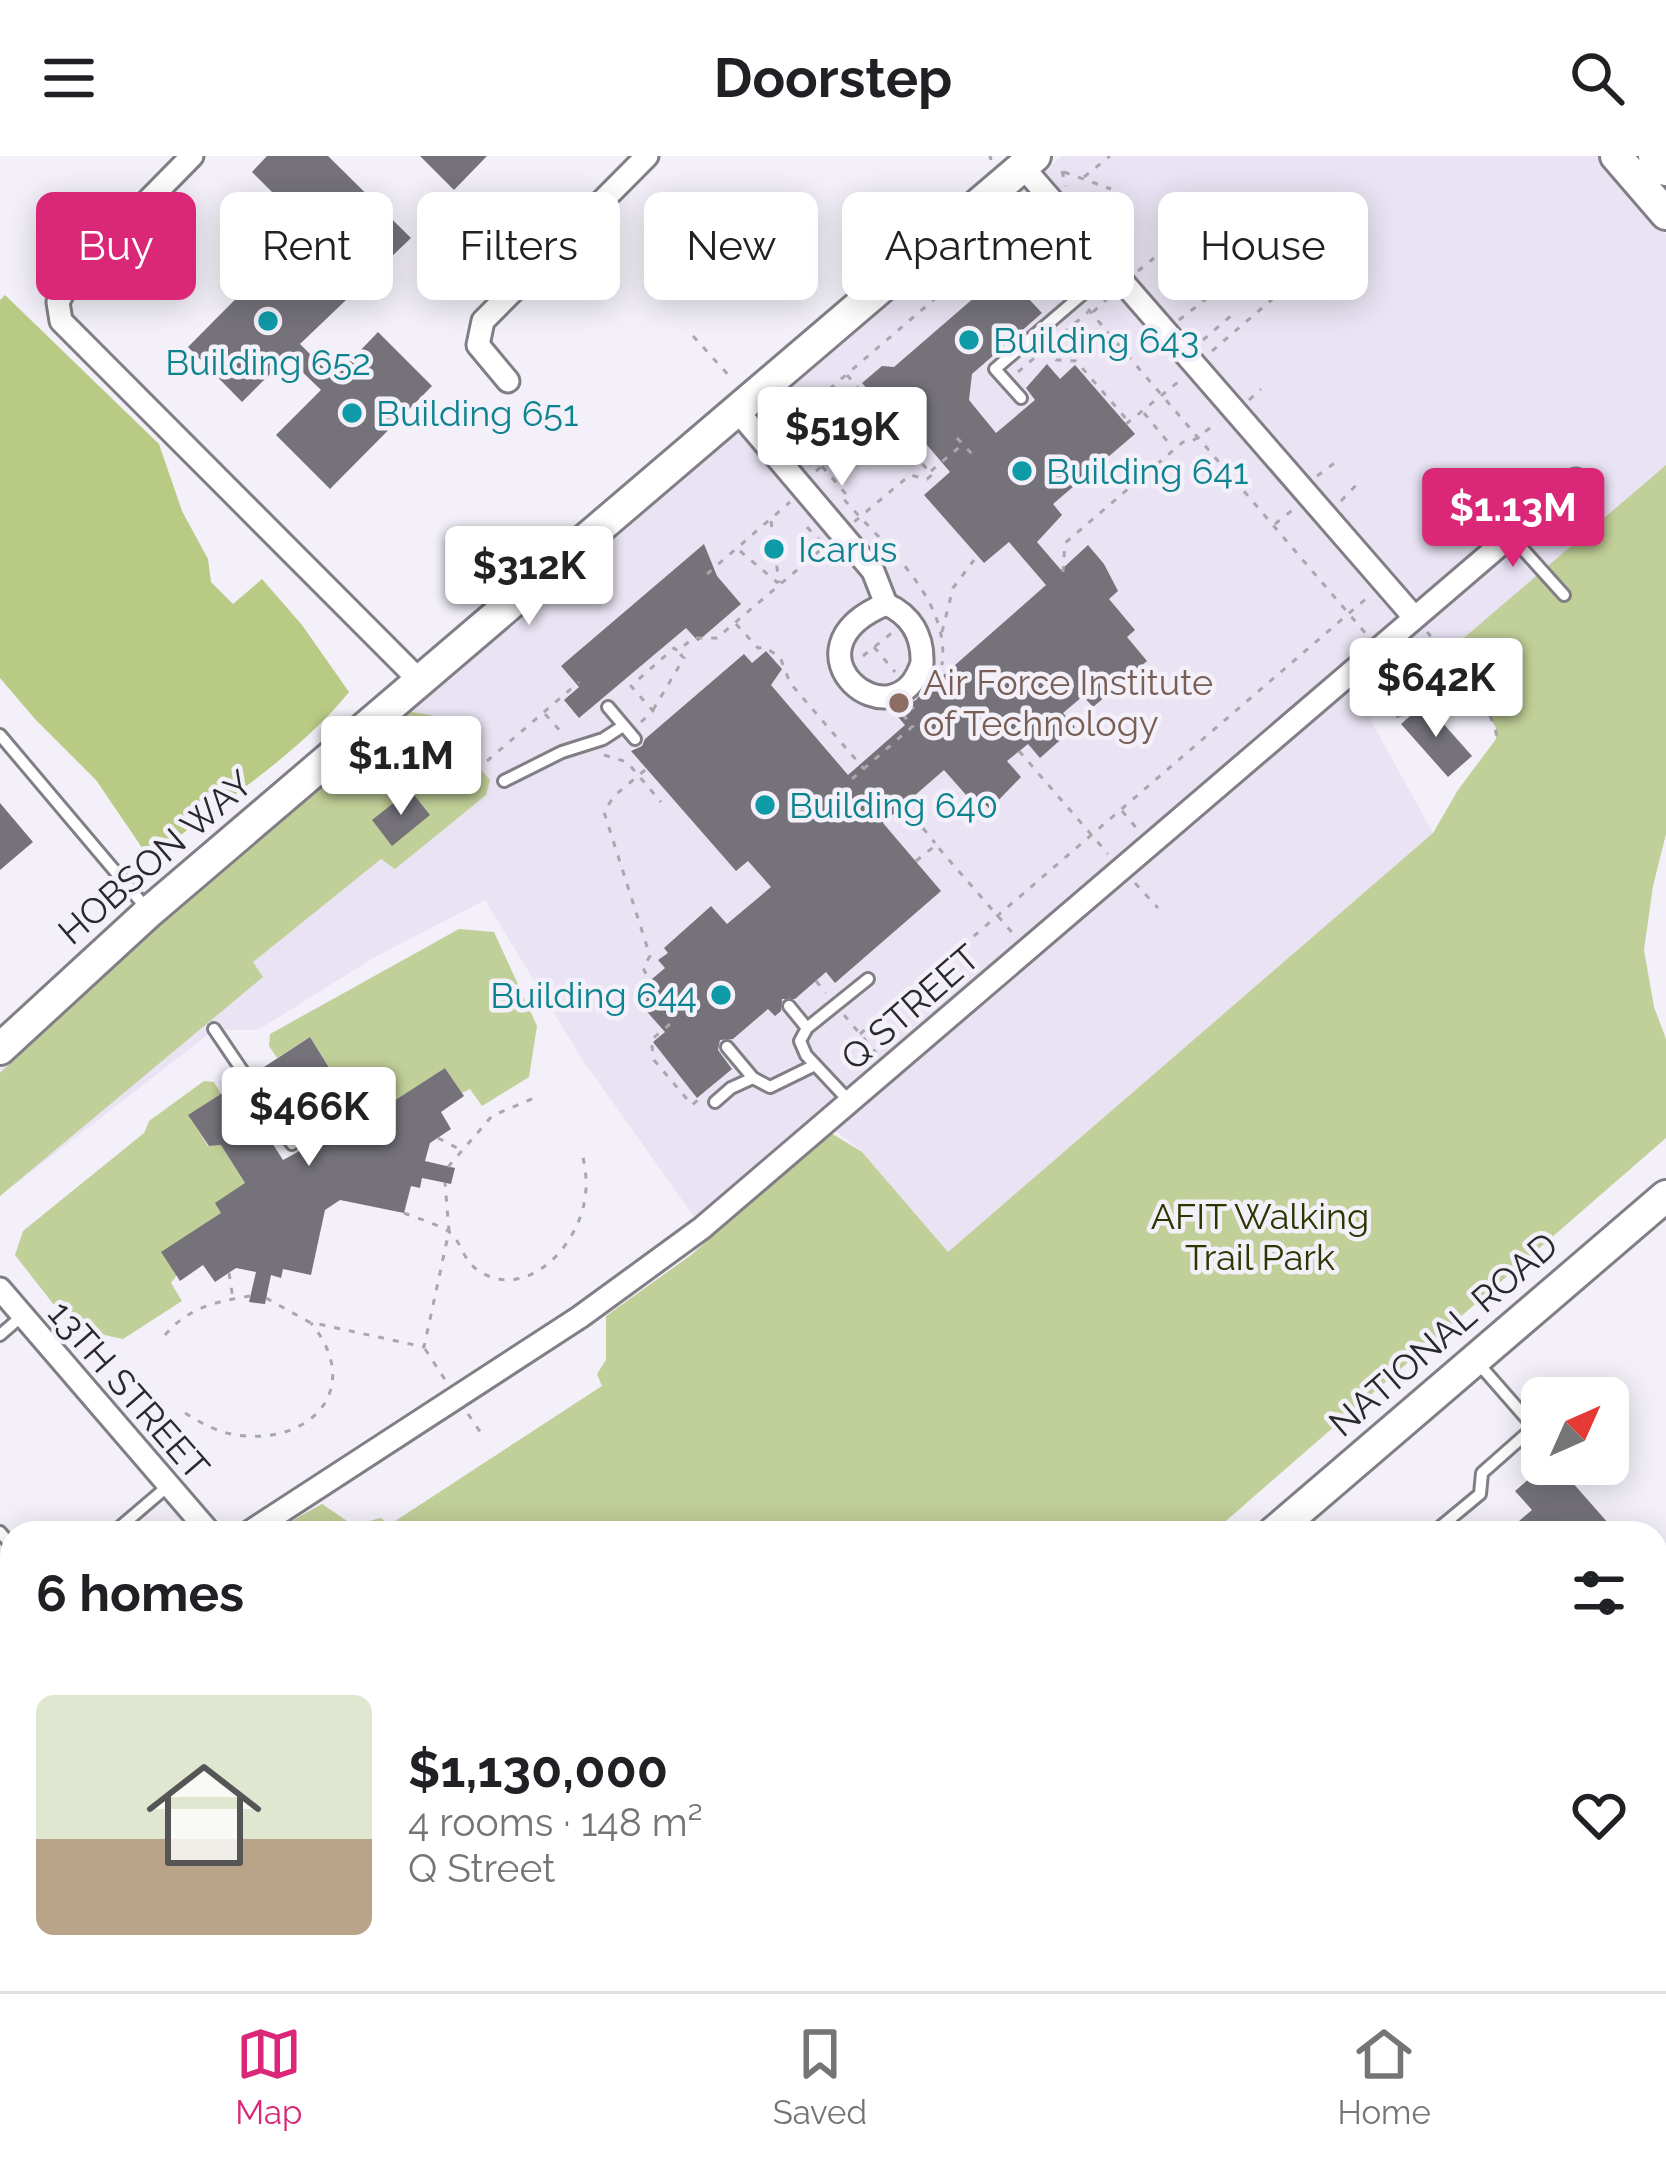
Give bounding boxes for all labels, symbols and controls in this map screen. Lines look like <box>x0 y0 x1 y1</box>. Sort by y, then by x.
icon: menu <box>36 45 102 111</box>
icon: search <box>1564 45 1630 111</box>
text: Doorstep <box>714 46 952 110</box>
chip: Buy <box>36 192 196 300</box>
chip: Rent <box>220 192 393 300</box>
chip: Filters <box>417 192 620 300</box>
chip: New <box>644 192 818 300</box>
chip: Apartment <box>842 192 1134 300</box>
chip: House <box>1158 192 1368 300</box>
marker: Building 652 <box>255 308 281 334</box>
place label: Building 643 <box>993 319 1199 361</box>
marker: Building 643 <box>956 327 982 353</box>
place label: Building 652 <box>165 341 371 383</box>
pin: $519K <box>758 387 926 489</box>
place label: Building 651 <box>376 392 578 434</box>
marker: Building 651 <box>339 400 365 426</box>
text: $519K <box>785 403 899 449</box>
place label: Building 641 <box>1046 450 1248 492</box>
marker: Building 641 <box>1009 458 1035 484</box>
pin: $1.13M <box>1415 468 1611 570</box>
text: $1.13M <box>1449 484 1577 530</box>
pin: $312K <box>445 526 613 628</box>
place label: Icarus <box>798 528 897 570</box>
marker: Icarus <box>761 536 787 562</box>
text: $312K <box>472 542 586 588</box>
pin: $642K <box>1352 638 1520 740</box>
text: $642K <box>1377 654 1495 700</box>
place label: Air Force Institute of Technology <box>923 661 1213 744</box>
marker: Air Force Institute of Technology <box>886 690 912 716</box>
pin: $1.1M <box>317 716 485 818</box>
text: $1.1M <box>348 732 454 778</box>
street label: HOBSON WAY <box>50 762 260 952</box>
place label: Building 640 <box>789 784 998 826</box>
marker: Building 640 <box>752 792 778 818</box>
street label: Q STREET <box>832 936 988 1078</box>
place label: Building 644 <box>490 974 697 1016</box>
marker: Building 644 <box>708 982 734 1008</box>
pin: $466K <box>225 1067 393 1169</box>
text: $466K <box>249 1083 369 1129</box>
park label: AFIT Walking Trail Park <box>1151 1195 1369 1278</box>
street label: NATIONAL ROAD <box>1320 1223 1566 1445</box>
street label: 13TH STREET <box>40 1292 218 1488</box>
north arrow <box>1521 1377 1629 1485</box>
map controls <box>1521 1377 1629 1485</box>
icon: filters <box>1566 1560 1632 1626</box>
text: 6 homes <box>36 1563 244 1623</box>
text: $1,130,000 <box>408 1739 668 1799</box>
icon: home <box>132 1743 276 1887</box>
icon: heart <box>1566 1782 1632 1848</box>
text: 4 rooms · 148 m² <box>408 1799 703 1845</box>
text: Q Street <box>408 1845 555 1891</box>
tab: Map <box>235 2021 302 2132</box>
tab: Saved <box>773 2021 867 2132</box>
tab: Home <box>1337 2021 1431 2132</box>

